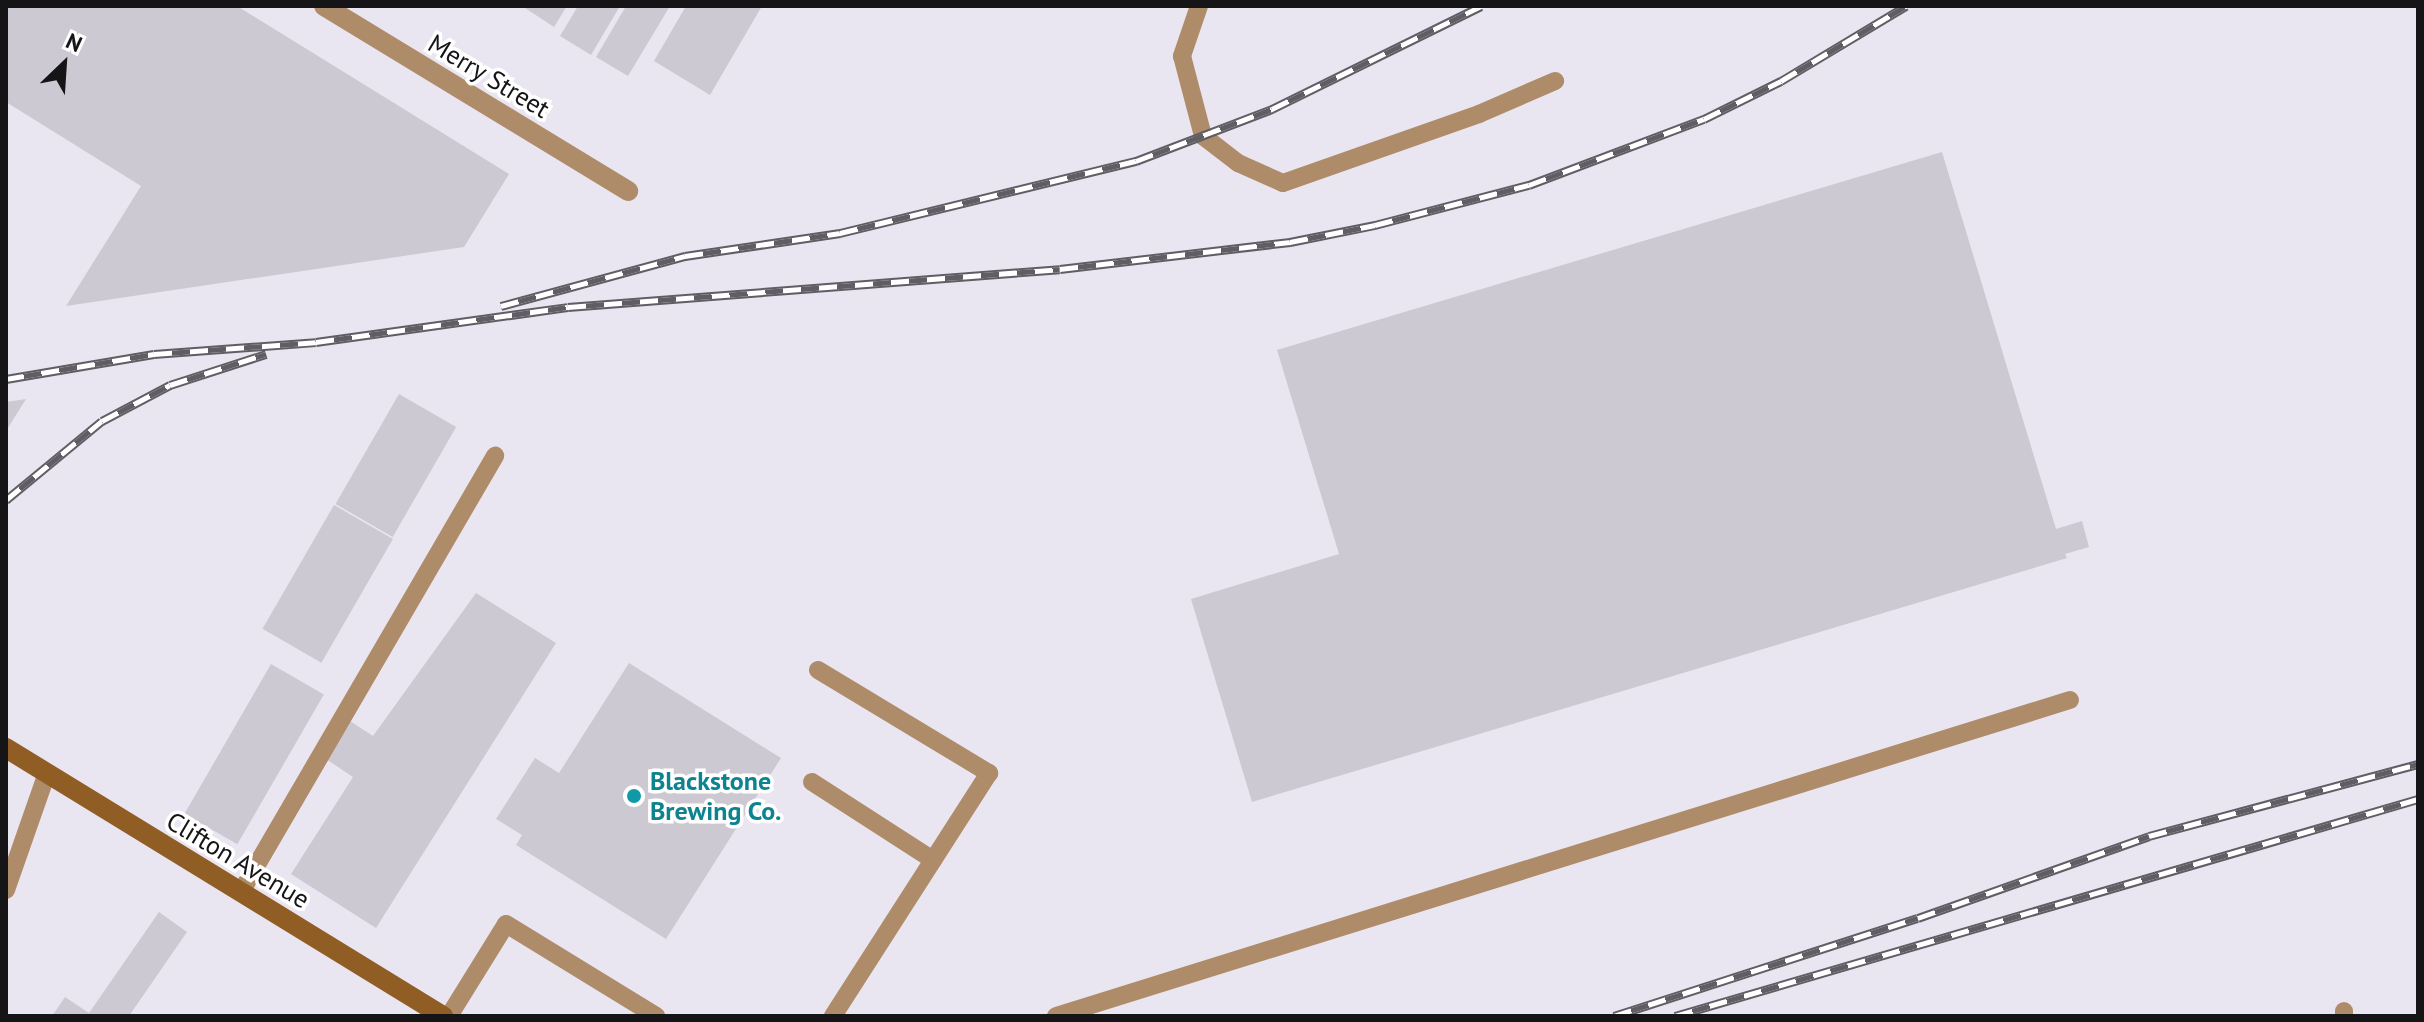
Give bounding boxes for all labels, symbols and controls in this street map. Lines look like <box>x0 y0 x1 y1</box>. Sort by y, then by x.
north arrow <box>24 24 104 104</box>
text: N <box>62 27 87 58</box>
street label: Merry Street <box>422 27 556 125</box>
place label: Blackstone Brewing Co. <box>650 765 782 826</box>
marker: Blackstone Brewing Co. <box>625 787 643 805</box>
street label: Clifton Avenue <box>160 805 316 915</box>

